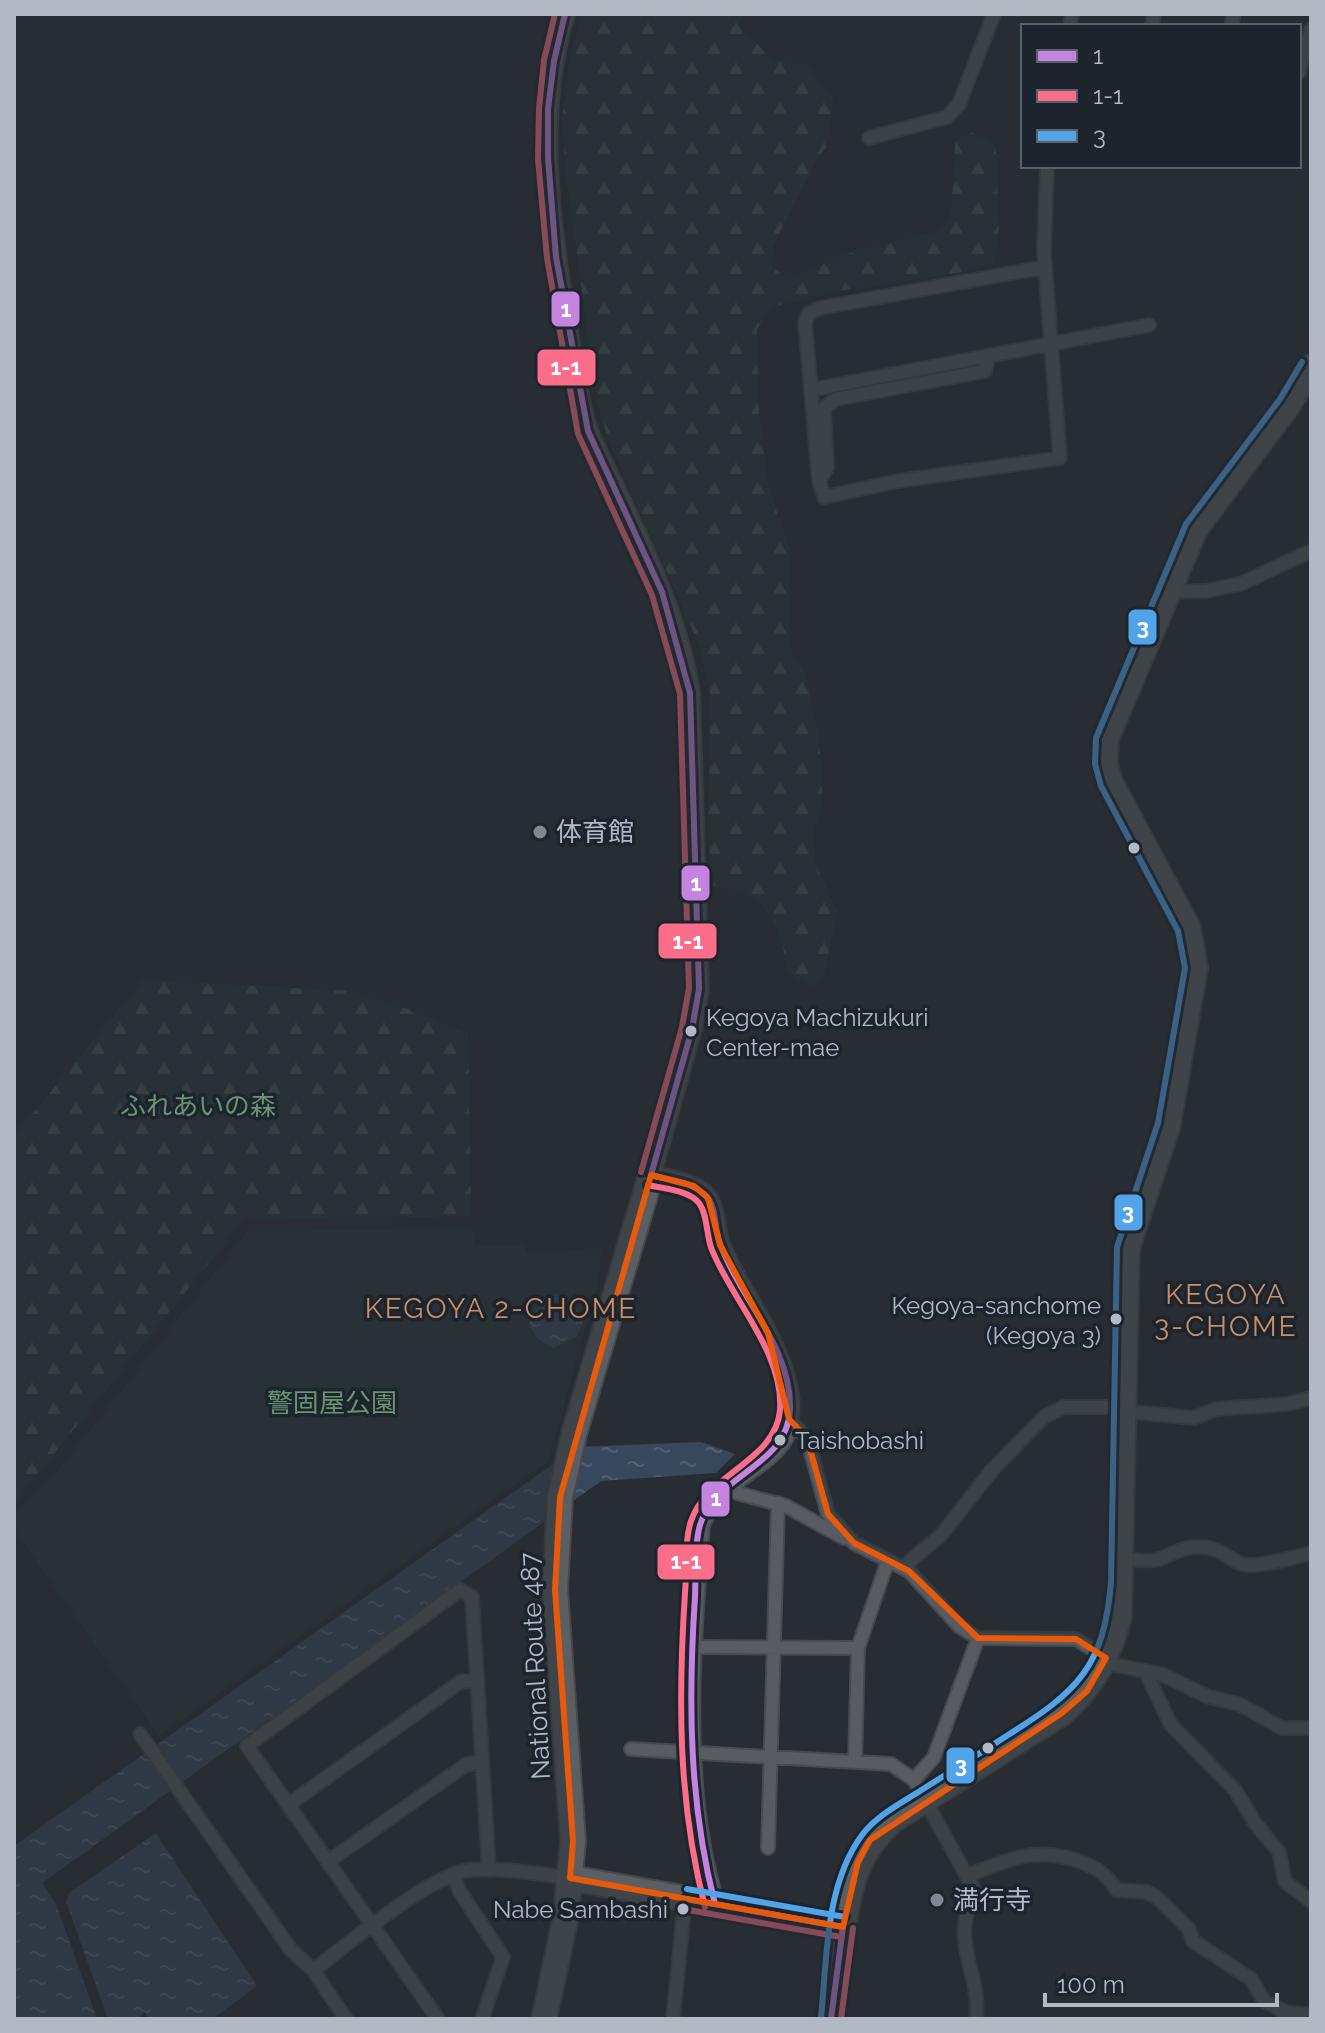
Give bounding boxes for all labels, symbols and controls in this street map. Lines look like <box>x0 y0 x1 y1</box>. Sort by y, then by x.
legend <box>1021 24 1301 168</box>
text: 1 <box>1093 41 1103 70</box>
text: 1-1 <box>1093 81 1123 110</box>
text: 3 <box>1093 121 1106 150</box>
line badge: 1 <box>550 290 581 328</box>
text: 1 <box>561 296 572 322</box>
line badge: 1-1 <box>536 348 597 387</box>
text: 1-1 <box>551 354 582 380</box>
line badge: 3 <box>1127 608 1158 646</box>
text: 3 <box>1137 614 1149 640</box>
place label: 体育館 <box>556 817 634 847</box>
marker: 体育館 <box>531 823 549 841</box>
unlabelled marker <box>1126 840 1142 856</box>
line badge: 1 <box>680 864 711 902</box>
text: 1 <box>691 870 702 896</box>
line badge: 1-1 <box>657 922 718 960</box>
text: 1-1 <box>673 928 704 954</box>
place label: Kegoya Machizukuri Center-mae <box>706 1003 928 1062</box>
marker: Kegoya Machizukuri Center-mae <box>683 1023 699 1039</box>
park label: ふれあいの森 <box>120 1091 276 1121</box>
line badge: 3 <box>1113 1193 1144 1232</box>
text: 3 <box>1122 1199 1134 1225</box>
district label: KEGOYA 3-CHOME <box>1154 1278 1298 1343</box>
place label: Kegoya-sanchome (Kegoya 3) <box>891 1291 1101 1350</box>
district label: KEGOYA 2-CHOME <box>365 1292 637 1325</box>
marker: Kegoya-sanchome (Kegoya 3) <box>1108 1311 1124 1327</box>
park label: 警固屋公園 <box>267 1388 397 1418</box>
place label: Taishobashi <box>795 1426 924 1455</box>
marker: Taishobashi <box>772 1432 788 1448</box>
line badge: 1 <box>700 1480 731 1518</box>
text: 1 <box>711 1485 722 1511</box>
line badge: 1-1 <box>656 1543 716 1581</box>
text: 1-1 <box>671 1548 702 1574</box>
street label: National Route 487 <box>514 1552 556 1780</box>
unlabelled marker <box>980 1740 996 1756</box>
line badge: 3 <box>945 1746 976 1785</box>
text: 3 <box>955 1752 967 1778</box>
place label: 満行寺 <box>953 1885 1031 1915</box>
marker: 満行寺 <box>928 1891 946 1909</box>
place label: Nabe Sambashi <box>493 1895 668 1924</box>
marker: Nabe Sambashi <box>675 1901 691 1917</box>
scale bar <box>1045 1957 1277 2007</box>
text: 100 m <box>1057 1970 1125 1999</box>

